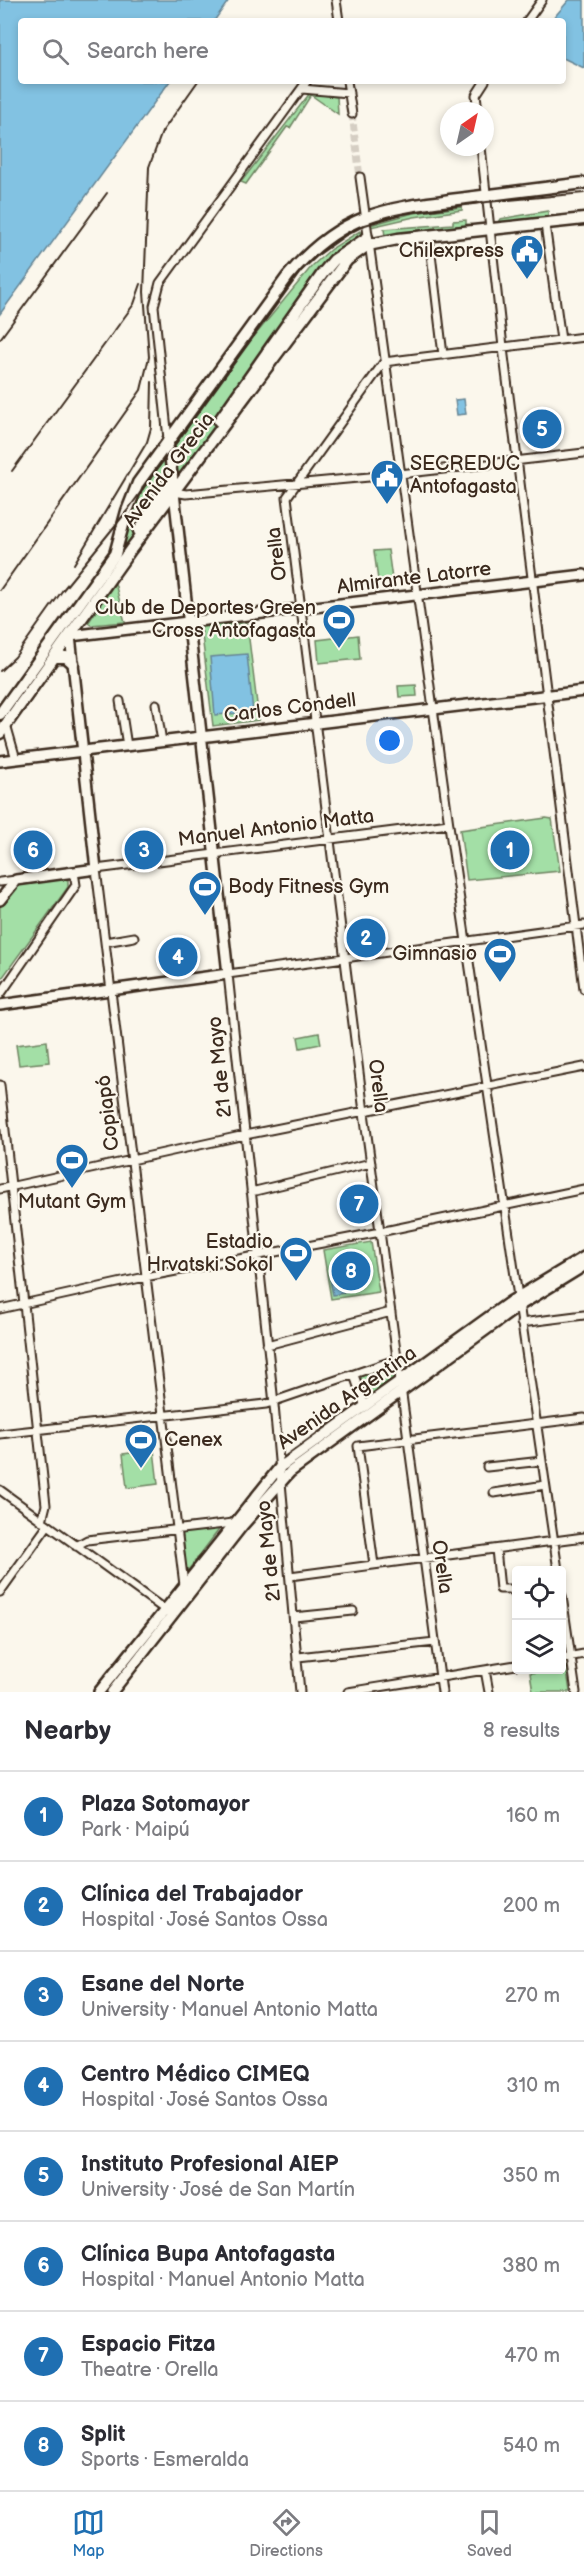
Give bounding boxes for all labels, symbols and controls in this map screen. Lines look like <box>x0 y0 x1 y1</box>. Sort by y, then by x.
search box <box>18 18 566 84</box>
icon: search <box>39 35 72 68</box>
text: Search here <box>87 38 209 65</box>
north arrow <box>440 102 494 156</box>
public building icon: Chilexpress <box>509 233 545 280</box>
place label: Chilexpress <box>399 239 504 263</box>
pin: 5 <box>522 406 562 452</box>
street label: Avenida Grecia <box>118 408 220 532</box>
place label: SECREDUC Antofagasta <box>410 452 520 499</box>
public building icon: SECREDUC Antofagasta <box>369 458 405 505</box>
street label: Orella <box>262 526 292 582</box>
street label: Almirante Latorre <box>336 557 493 599</box>
place label: Club de Deportes Green Cross Antofagasta <box>95 596 316 643</box>
sports icon: Club de Deportes Green Cross Antofagasta <box>321 602 357 649</box>
street label: Carlos Condell <box>223 688 357 728</box>
your location <box>375 726 404 755</box>
street label: Manuel Antonio Matta <box>177 804 375 852</box>
pin: 6 <box>14 828 52 872</box>
pin: 3 <box>124 828 164 872</box>
pin: 1 <box>490 828 530 872</box>
sports icon: Body Fitness Gym <box>187 869 223 916</box>
place label: Body Fitness Gym <box>228 875 389 899</box>
pin: 2 <box>346 916 386 960</box>
pin: 4 <box>158 934 198 980</box>
sports icon: Gimnasio <box>482 936 518 983</box>
place label: Gimnasio <box>392 942 477 966</box>
street label: 21 de Mayo <box>203 1015 237 1119</box>
street label: Orella <box>363 1058 393 1114</box>
street label: Copiapó <box>91 1074 125 1152</box>
sports icon: Mutant Gym <box>54 1142 90 1189</box>
pin: 7 <box>340 1182 378 1226</box>
place label: Mutant Gym <box>18 1190 126 1214</box>
place label: Estadio Hrvatski Sokol <box>146 1230 273 1277</box>
sports icon: Estadio Hrvatski Sokol <box>278 1235 314 1282</box>
pin: 8 <box>332 1248 370 1294</box>
street label: Avenida Argentina <box>273 1341 421 1455</box>
sports icon: Cenex <box>123 1422 159 1469</box>
place label: Cenex <box>164 1428 223 1452</box>
street label: 21 de Mayo <box>252 1499 286 1603</box>
street label: Orella <box>426 1539 458 1595</box>
map controls <box>512 1566 566 1674</box>
button: locate <box>512 1566 566 1620</box>
button: layers <box>512 1620 566 1674</box>
text: Nearby <box>24 1716 111 1747</box>
text: 8 results <box>483 1719 560 1743</box>
text: Plaza Sotomayor <box>81 1791 250 1818</box>
text: 1 <box>39 1804 48 1828</box>
text: 160 m <box>506 1804 560 1828</box>
text: Park · Maipú <box>81 1818 190 1842</box>
text: Clínica del Trabajador <box>81 1881 303 1908</box>
text: 2 <box>38 1894 49 1918</box>
text: 200 m <box>503 1894 560 1918</box>
text: Hospital · José Santos Ossa <box>81 1908 328 1932</box>
text: Esane del Norte <box>81 1971 244 1998</box>
text: 3 <box>38 1984 49 2008</box>
text: 270 m <box>505 1984 560 2008</box>
text: University · Manuel Antonio Matta <box>81 1998 378 2022</box>
text: Centro Médico CIMEQ <box>81 2061 309 2088</box>
text: 4 <box>38 2074 49 2098</box>
text: 310 m <box>506 2074 560 2098</box>
text: Hospital · José Santos Ossa <box>81 2088 328 2112</box>
text: Instituto Profesional AIEP <box>81 2151 338 2178</box>
text: 5 <box>38 2164 49 2188</box>
text: 350 m <box>503 2164 560 2188</box>
text: University · José de San Martín <box>81 2178 355 2202</box>
text: Clínica Bupa Antofagasta <box>81 2241 335 2268</box>
text: 6 <box>37 2254 50 2278</box>
text: 380 m <box>502 2254 560 2278</box>
text: Hospital · Manuel Antonio Matta <box>81 2268 365 2292</box>
text: Espacio Fitza <box>81 2331 216 2358</box>
text: 7 <box>38 2344 49 2368</box>
text: 470 m <box>504 2344 560 2368</box>
text: Theatre · Orella <box>81 2358 219 2382</box>
text: Split <box>81 2421 125 2448</box>
text: 8 <box>37 2434 50 2458</box>
text: 540 m <box>503 2434 560 2458</box>
text: Sports · Esmeralda <box>81 2448 249 2472</box>
tab: Map <box>72 2506 105 2561</box>
tab: Directions <box>249 2506 323 2561</box>
tab: Saved <box>467 2506 512 2561</box>

